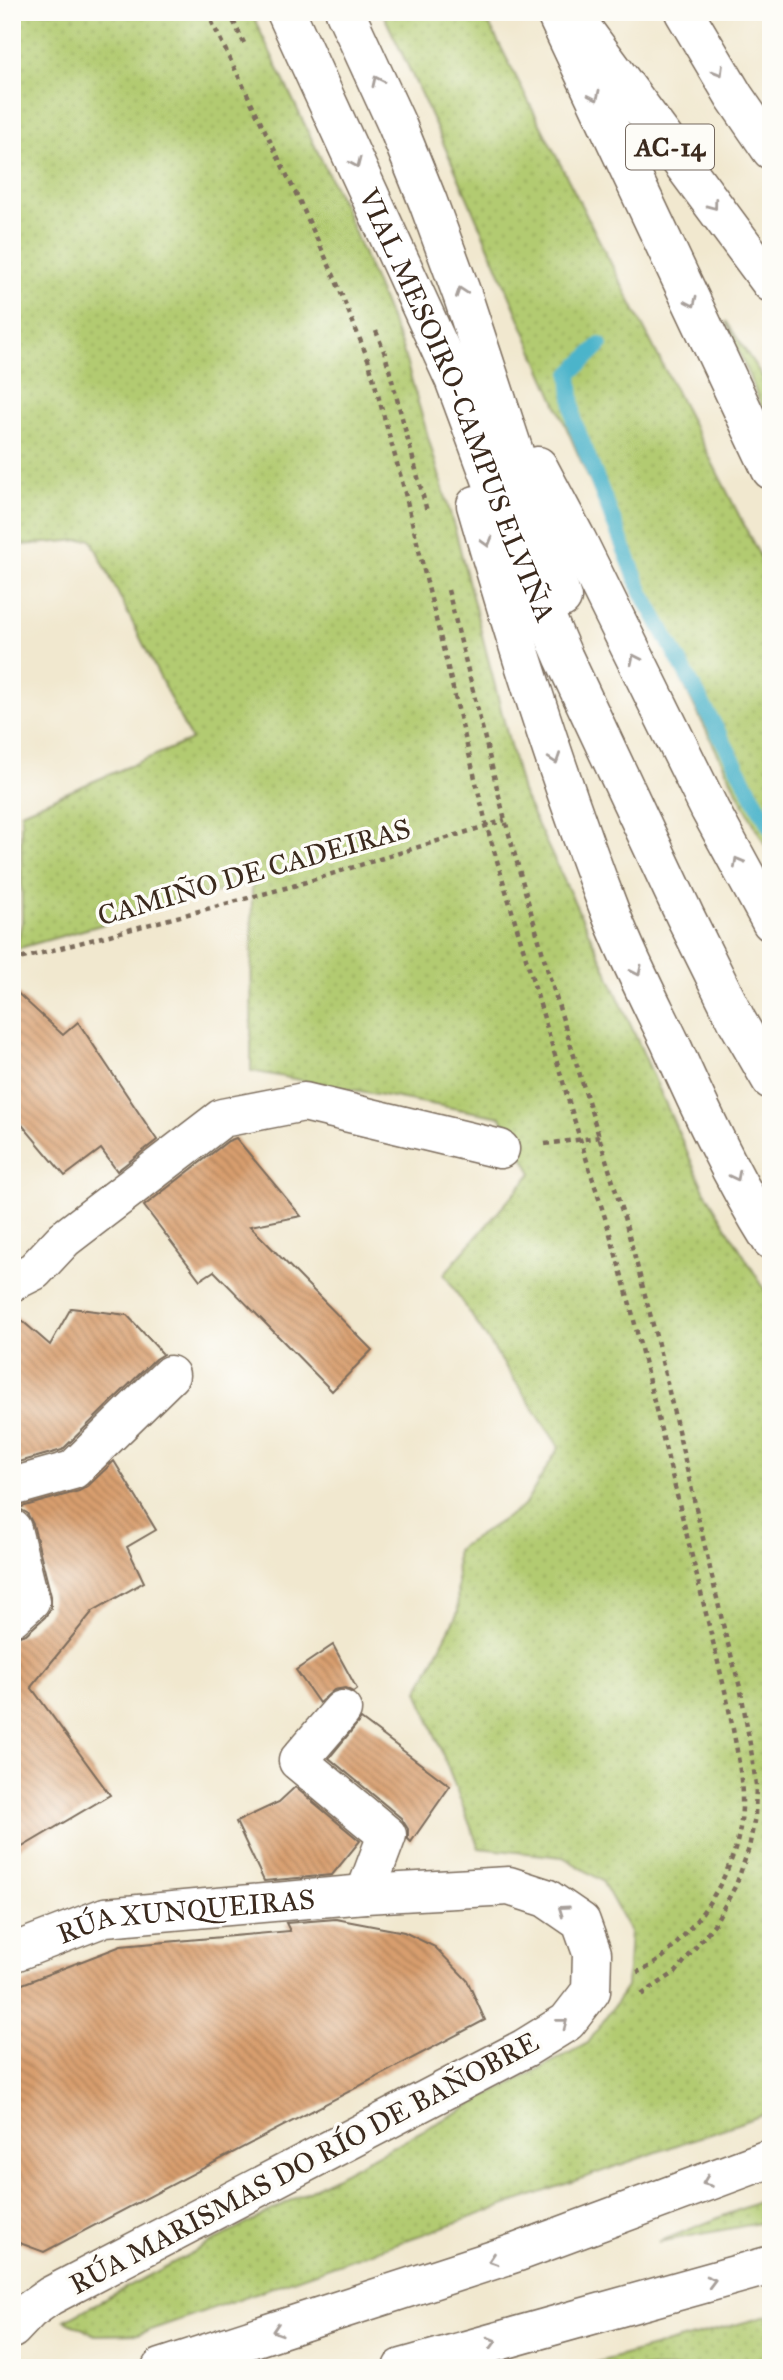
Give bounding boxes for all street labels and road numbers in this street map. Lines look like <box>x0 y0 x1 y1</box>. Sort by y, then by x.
road number: AC-14 <box>626 124 714 170</box>
street label: VIAL MESOIRO-CAMPUS ELVIÑA <box>351 182 564 627</box>
street label: CAMIÑO DE CADEIRAS <box>94 811 414 933</box>
street label: RÚA XUNQUEIRAS <box>52 1881 316 1951</box>
street label: RÚA MARISMAS DO RÍO DE BAÑOBRE <box>64 2024 544 2302</box>

